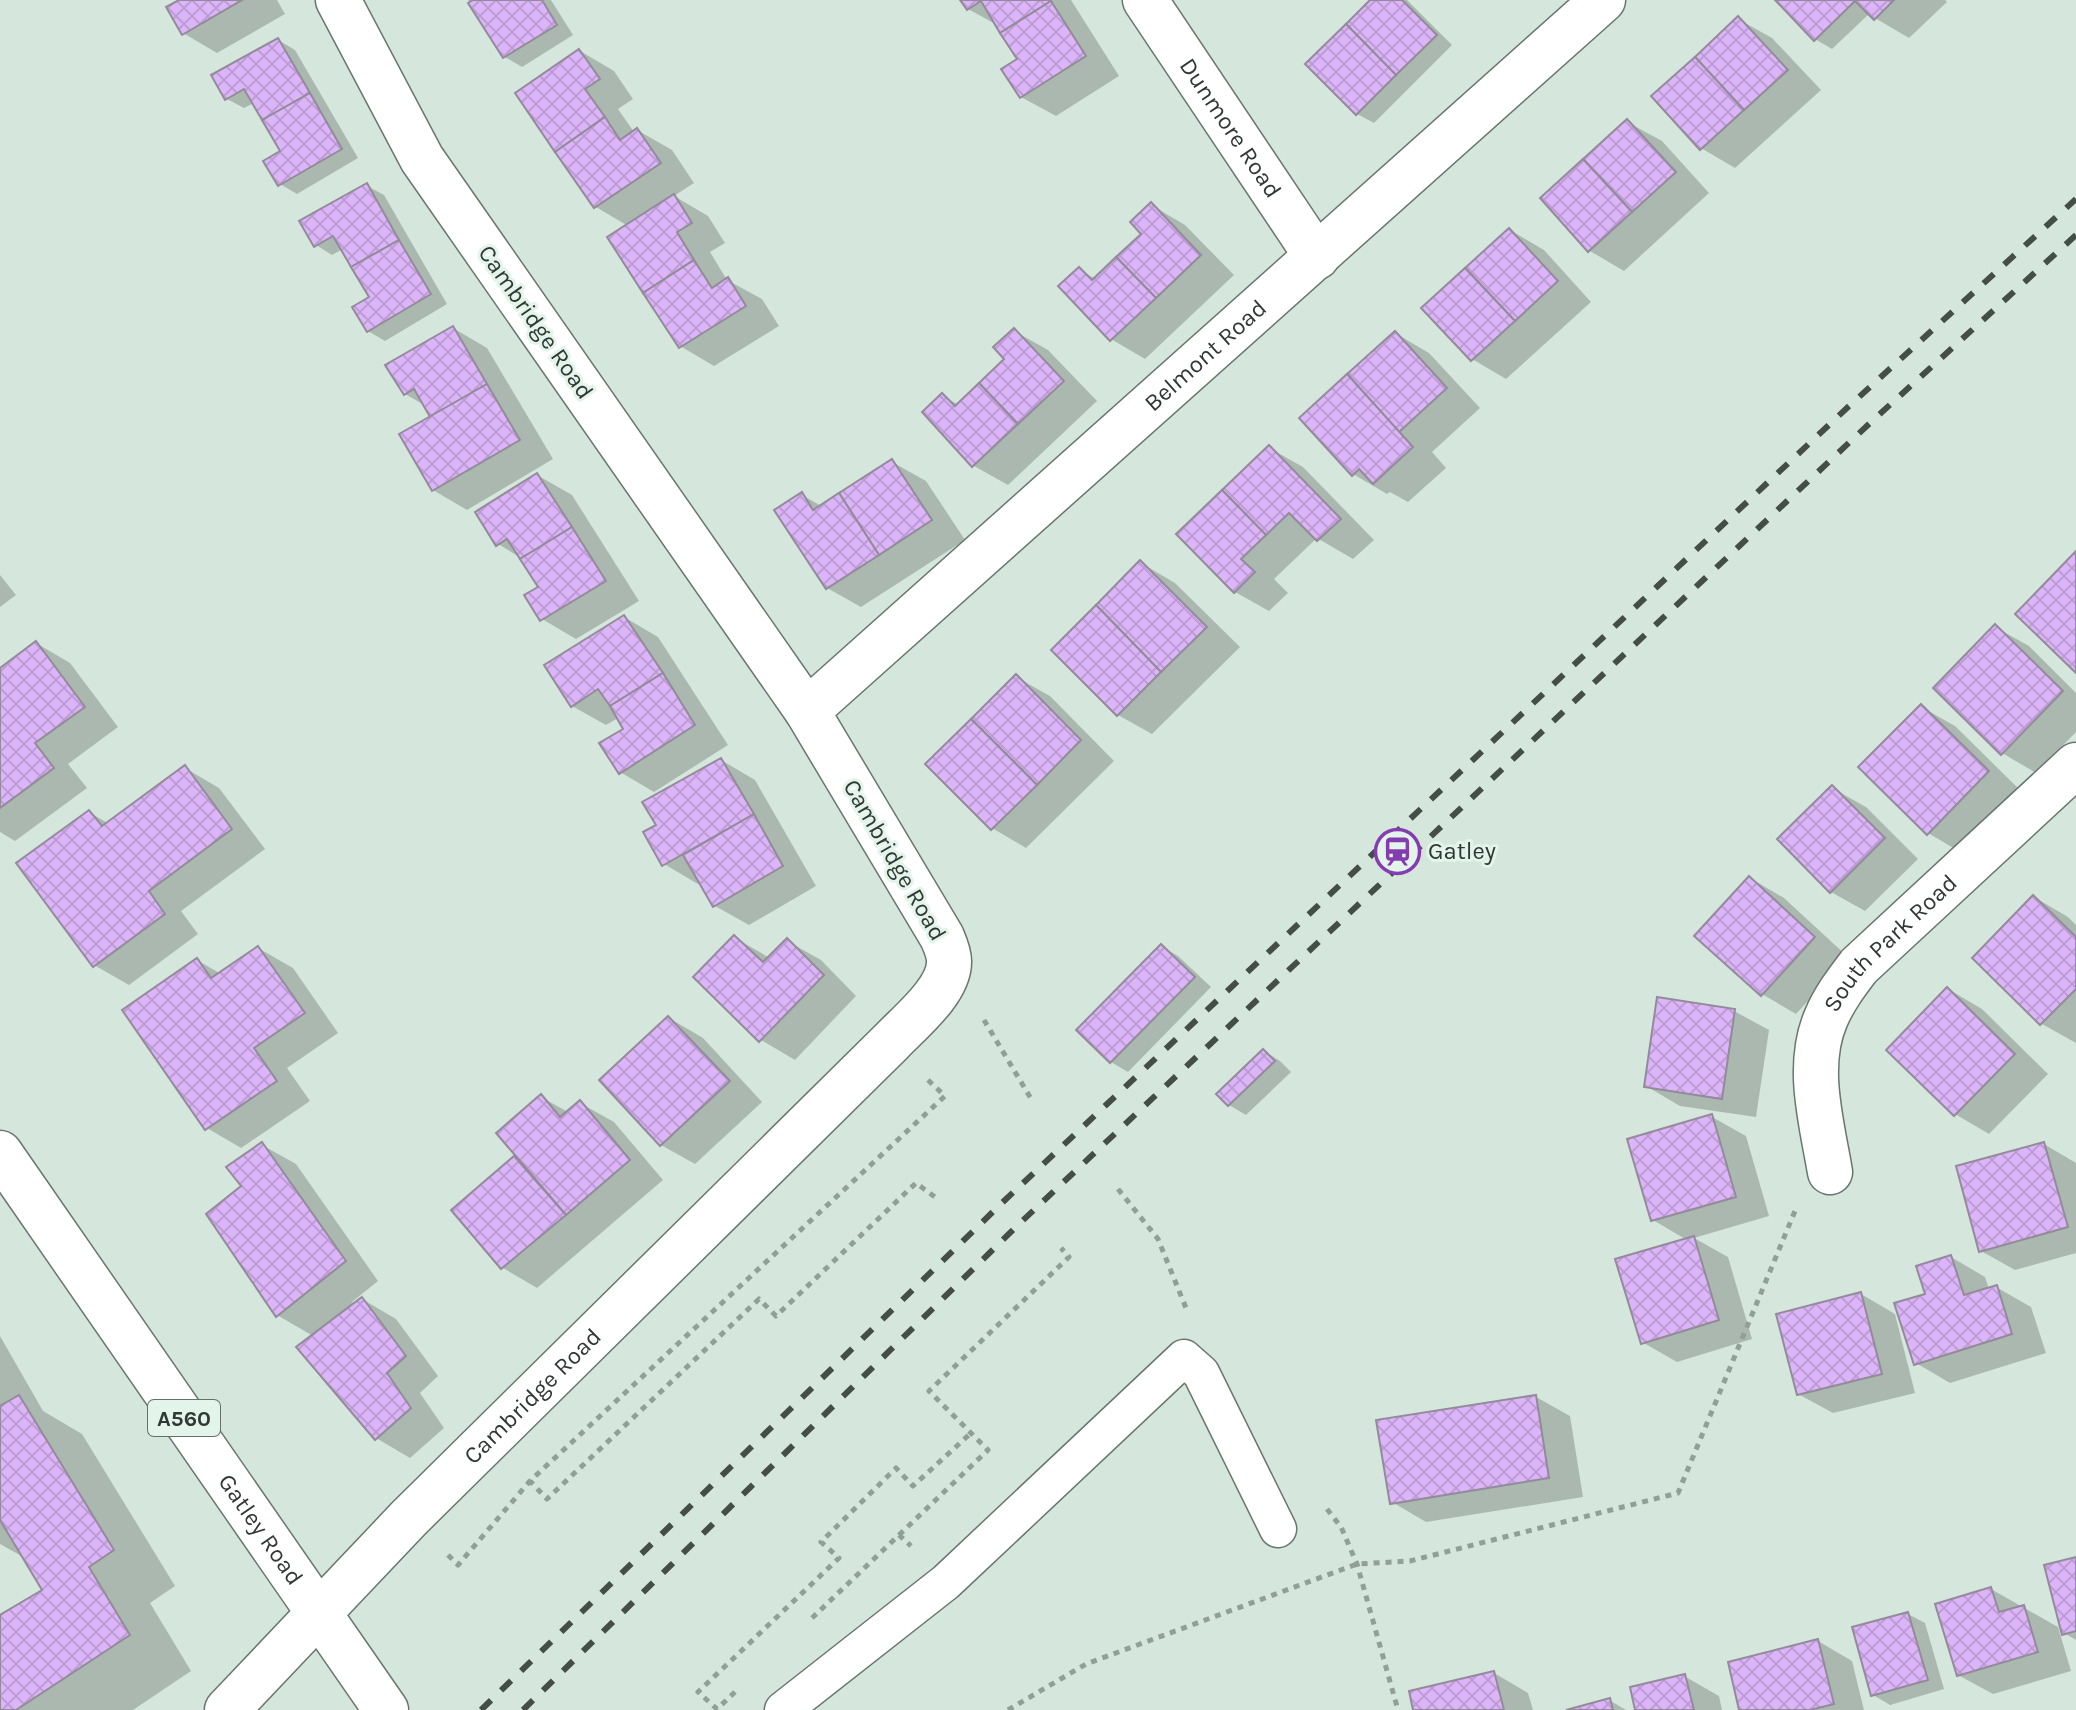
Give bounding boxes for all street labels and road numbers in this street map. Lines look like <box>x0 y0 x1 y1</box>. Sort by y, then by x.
street label: Dunmore Road <box>1174 53 1287 203</box>
street label: Cambridge Road <box>472 240 600 404</box>
street label: Belmont Road <box>1138 294 1272 417</box>
street label: Cambridge Road <box>838 774 952 946</box>
street label: South Park Road <box>1817 868 1963 1017</box>
street label: Cambridge Road <box>458 1322 607 1470</box>
road number: A560 <box>148 1400 220 1436</box>
street label: Gatley Road <box>213 1468 309 1590</box>

